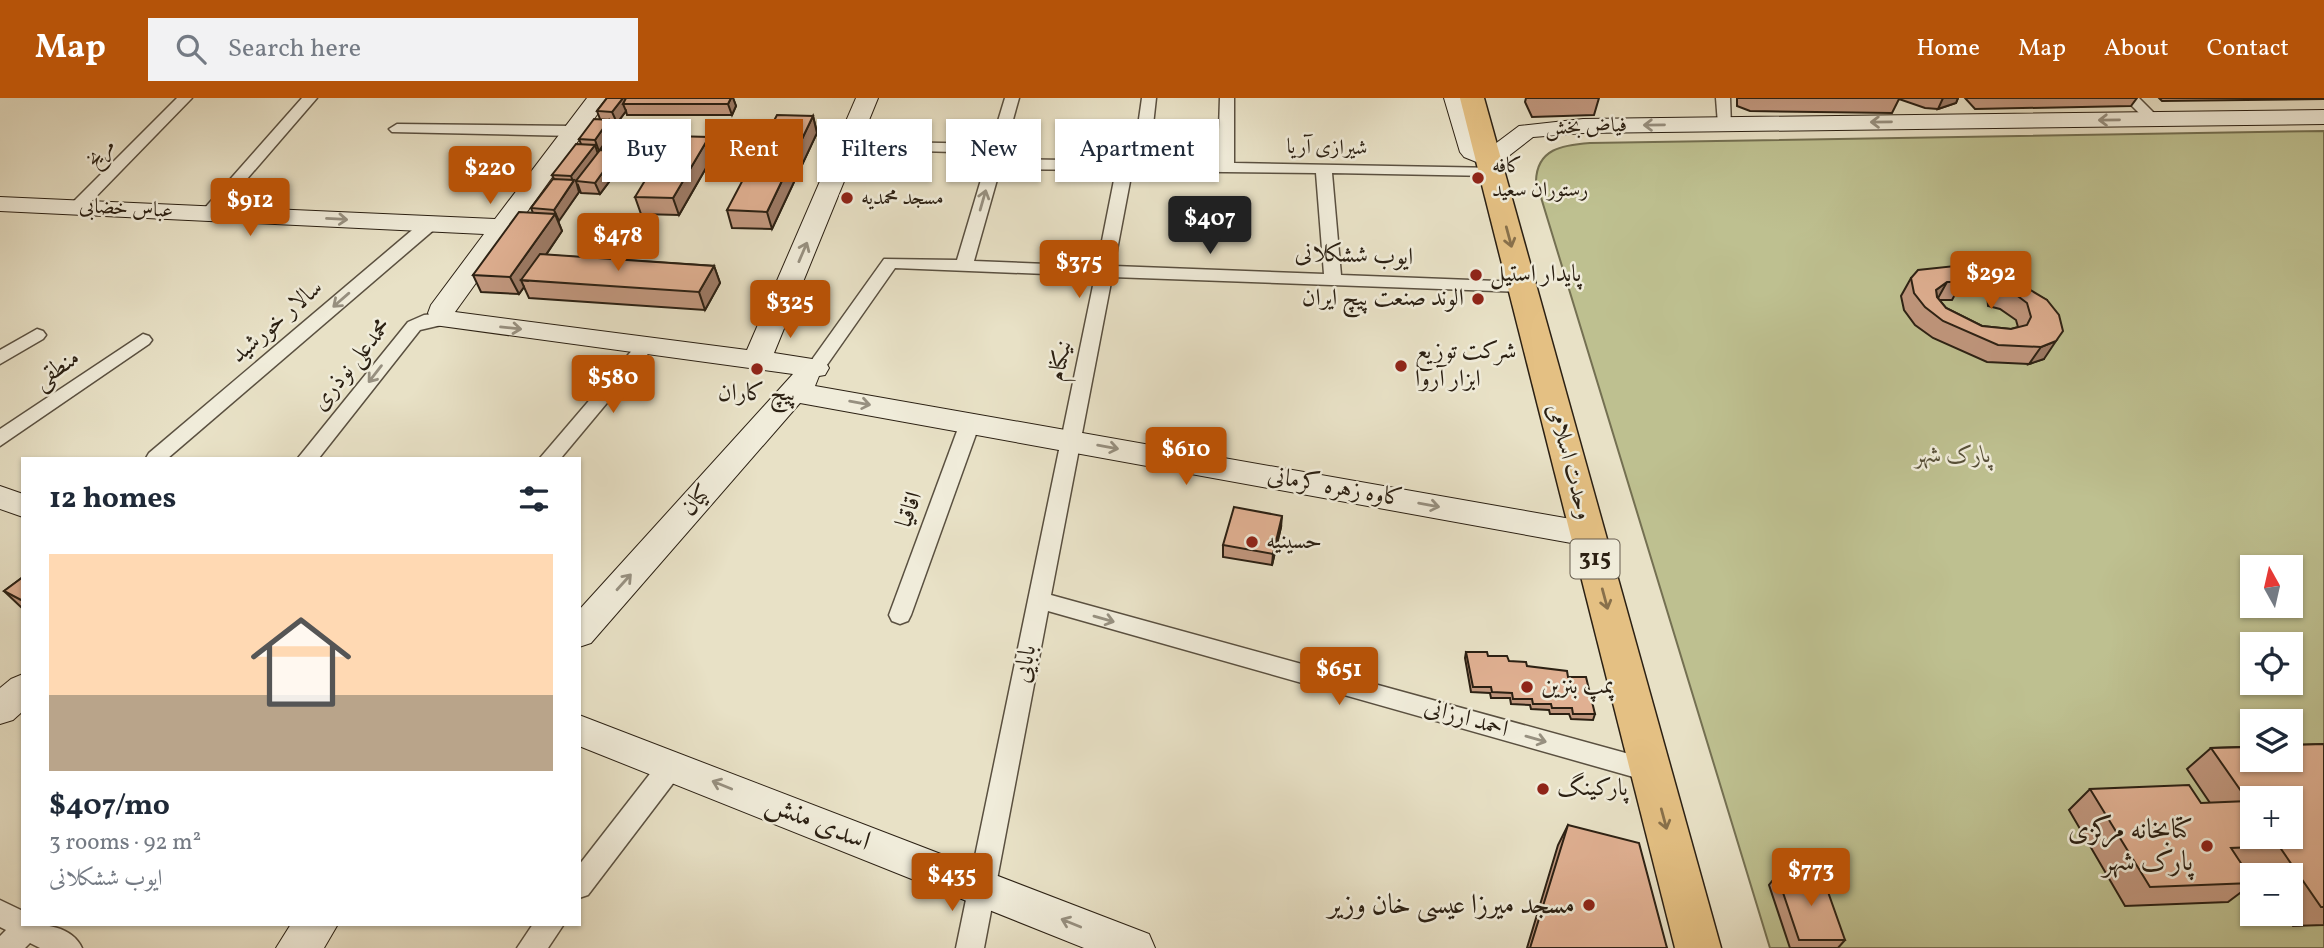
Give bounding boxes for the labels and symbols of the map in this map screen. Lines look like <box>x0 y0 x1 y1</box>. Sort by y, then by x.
street label: فیاض بخش <box>1545 111 1627 143</box>
one-way arrow <box>2098 113 2121 127</box>
one-way arrow <box>1870 115 1893 129</box>
one-way arrow <box>1643 118 1666 132</box>
street label: مریخ <box>80 132 124 176</box>
street label: شیرازی آریا <box>1286 133 1368 163</box>
pin: $220 <box>449 146 531 206</box>
place label: کافه رستوران سعید <box>1492 152 1588 205</box>
marker: کافه رستوران سعید <box>1470 170 1486 186</box>
pin: $912 <box>209 178 291 238</box>
place label: مسجد محمدیه <box>861 184 944 213</box>
one-way arrow <box>977 189 990 211</box>
marker: مسجد محمدیه <box>839 190 855 206</box>
street label: عباس خضابی <box>78 192 174 226</box>
pin: $407 <box>1169 197 1251 256</box>
one-way arrow <box>326 213 349 226</box>
pin: $478 <box>577 214 659 273</box>
one-way arrow <box>1503 225 1516 248</box>
street label: ایوب ششکلانی <box>1294 237 1414 275</box>
pin: $375 <box>1038 240 1120 300</box>
one-way arrow <box>797 242 810 264</box>
pin: $292 <box>1950 252 2032 311</box>
place label: پایدار استیل <box>1490 258 1583 292</box>
marker: پایدار استیل <box>1468 267 1484 283</box>
street label: سالار خورشید <box>223 272 331 372</box>
pin: $325 <box>749 280 831 340</box>
place label: الوند صنعت پیچ ایران <box>1302 282 1464 318</box>
marker: الوند صنعت پیچ ایران <box>1470 291 1486 307</box>
one-way arrow <box>332 292 350 307</box>
street label: محمدعلی نوذری <box>304 311 400 419</box>
one-way arrow <box>499 321 522 334</box>
place label: شرکت توزیع ابزار آروا <box>1415 335 1517 397</box>
street label: نیکنام <box>1040 338 1084 385</box>
street label: منطقی <box>27 342 87 398</box>
pin: $580 <box>572 356 654 415</box>
marker: شرکت توزیع ابزار آروا <box>1393 358 1409 374</box>
marker: پیچ کاران <box>749 361 765 377</box>
one-way arrow <box>368 364 383 383</box>
place label: پیچ کاران <box>718 377 796 413</box>
one-way arrow <box>848 397 871 411</box>
street label: وحدت اسلامی <box>1537 400 1601 524</box>
pin: $610 <box>1145 428 1227 487</box>
park label: پارک شهر <box>1913 439 1994 473</box>
one-way arrow <box>1096 441 1119 455</box>
street label: کاوه زهره کرمانی <box>1265 459 1405 517</box>
street label: کیان <box>673 477 721 525</box>
street label: اقاقیا <box>888 487 932 533</box>
one-way arrow <box>1417 499 1440 512</box>
place label: حسینیه <box>1266 525 1322 559</box>
marker: حسینیه <box>1244 534 1260 550</box>
road number: 315 <box>1570 540 1620 579</box>
north arrow <box>2240 555 2303 618</box>
one-way arrow <box>616 574 633 591</box>
one-way arrow <box>1599 587 1612 610</box>
one-way arrow <box>1093 613 1115 626</box>
street label: بابایی <box>1006 642 1046 686</box>
pin: $651 <box>1298 648 1380 707</box>
place label: پمپ بنزین <box>1541 670 1615 704</box>
marker: پمپ بنزین <box>1519 679 1535 695</box>
street label: احمد ارزانی <box>1420 691 1512 747</box>
one-way arrow <box>1525 733 1547 746</box>
place label: پارکینگ <box>1557 772 1629 806</box>
one-way arrow <box>712 778 734 791</box>
marker: پارکینگ <box>1535 781 1551 797</box>
street label: اسدی منش <box>760 784 876 862</box>
one-way arrow <box>1658 807 1671 830</box>
place label: کتابخانه مرکزی پارک‌ شهر <box>2068 811 2195 882</box>
marker: کتابخانه مرکزی پارک‌ شهر <box>2199 838 2215 854</box>
pin: $773 <box>1770 848 1852 908</box>
pin: $435 <box>911 854 993 913</box>
place label: مسجد میرزا عیسی خان وزیر <box>1325 886 1575 925</box>
marker: مسجد میرزا عیسی خان وزیر <box>1581 897 1597 913</box>
one-way arrow <box>1060 915 1082 928</box>

